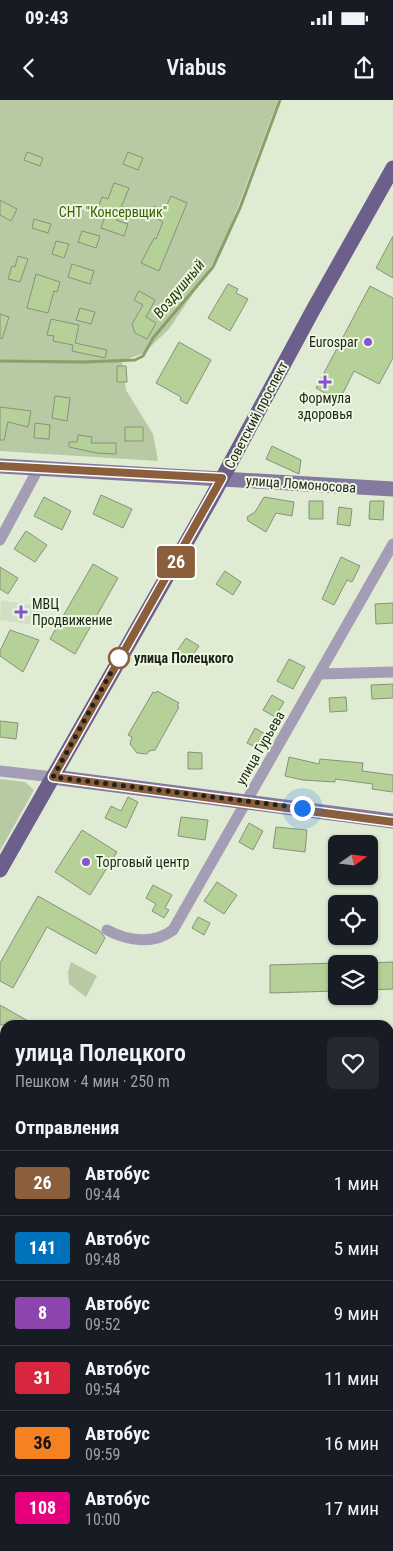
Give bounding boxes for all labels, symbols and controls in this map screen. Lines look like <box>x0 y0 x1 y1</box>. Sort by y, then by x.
text: 09:43 <box>25 6 69 29</box>
icon: back <box>15 54 43 82</box>
icon: share <box>350 54 378 82</box>
text: Viabus <box>166 55 227 80</box>
park label: СНТ "Консервщик" <box>59 204 167 220</box>
water label: Воздушный <box>149 256 209 322</box>
place label: Eurospar <box>309 334 358 350</box>
marker: Eurospar <box>362 336 374 348</box>
street label: Советский проспект <box>221 359 291 471</box>
marker: Формула здоровья <box>319 376 331 388</box>
place label: Формула здоровья <box>297 390 353 422</box>
street label: улица Ломоносова <box>245 472 357 496</box>
line badge: 26 <box>154 546 198 578</box>
text: 26 <box>167 551 185 572</box>
place label: МВЦ Продвижение <box>32 596 113 628</box>
marker: МВЦ Продвижение <box>14 605 28 619</box>
marker: улица Полецкого <box>108 647 130 669</box>
place label: улица Полецкого <box>134 650 234 666</box>
street label: улица Гурьева <box>232 708 288 788</box>
your location <box>290 796 315 821</box>
north arrow <box>328 835 378 885</box>
map controls <box>328 835 378 1005</box>
place label: Торговый центр <box>96 854 190 870</box>
marker: Торговый центр <box>80 856 92 868</box>
button: locate <box>328 895 378 945</box>
button: layers <box>328 955 378 1005</box>
button: heart <box>327 1037 379 1089</box>
text: улица Полецкого <box>15 1039 186 1067</box>
text: Пешком · 4 мин · 250 m <box>15 1072 170 1091</box>
text: Отправления <box>15 1116 119 1139</box>
text: Автобус <box>85 1162 150 1185</box>
text: 26 <box>33 1172 52 1193</box>
text: 1 мин <box>334 1172 379 1195</box>
text: 09:44 <box>85 1185 120 1204</box>
text: Автобус <box>85 1227 150 1250</box>
text: 141 <box>29 1237 56 1258</box>
text: 5 мин <box>334 1237 379 1260</box>
text: 09:48 <box>85 1250 120 1269</box>
text: Автобус <box>85 1292 150 1315</box>
text: 8 <box>38 1302 47 1323</box>
text: 9 мин <box>334 1302 379 1325</box>
text: 09:52 <box>85 1315 120 1334</box>
text: Автобус <box>85 1357 150 1380</box>
text: 31 <box>33 1367 52 1388</box>
text: 11 мин <box>324 1367 379 1390</box>
text: 09:54 <box>85 1380 120 1399</box>
text: Автобус <box>85 1422 150 1445</box>
text: 36 <box>33 1432 52 1453</box>
text: 16 мин <box>324 1432 379 1455</box>
text: 09:59 <box>85 1445 120 1464</box>
text: Автобус <box>85 1487 150 1510</box>
text: 108 <box>29 1497 56 1518</box>
text: 17 мин <box>324 1497 379 1520</box>
text: 10:00 <box>85 1510 120 1529</box>

